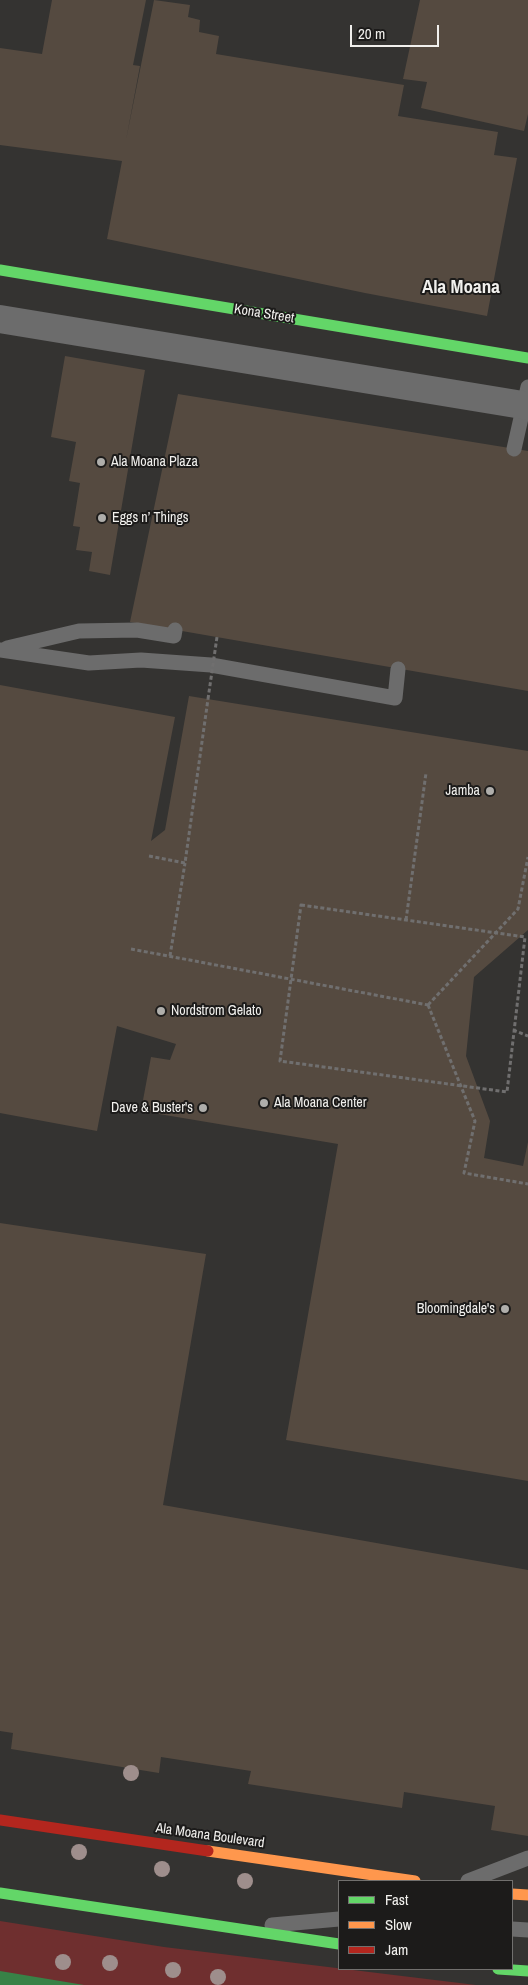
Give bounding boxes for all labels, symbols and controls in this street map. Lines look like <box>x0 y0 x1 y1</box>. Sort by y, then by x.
scale bar <box>353 15 442 47</box>
text: 20 m <box>358 23 385 44</box>
district label: Ala Moana <box>422 277 500 299</box>
street label: Kona Street <box>233 301 295 327</box>
place label: Ala Moana Plaza <box>111 454 198 470</box>
marker: Ala Moana Plaza <box>95 456 107 468</box>
place label: Eggs n’ Things <box>112 510 189 526</box>
marker: Eggs n’ Things <box>96 512 108 524</box>
place label: Jamba <box>446 783 480 799</box>
marker: Jamba <box>484 785 496 797</box>
place label: Nordstrom Gelato <box>171 1003 262 1019</box>
marker: Nordstrom Gelato <box>155 1005 167 1017</box>
place label: Ala Moana Center <box>274 1095 367 1111</box>
marker: Ala Moana Center <box>258 1097 270 1109</box>
place label: Dave & Buster's <box>111 1100 193 1116</box>
marker: Dave & Buster's <box>197 1102 209 1114</box>
place label: Bloomingdale's <box>417 1301 495 1317</box>
marker: Bloomingdale's <box>499 1303 511 1315</box>
street label: Ala Moana Boulevard <box>154 1820 266 1852</box>
legend <box>338 1880 513 1970</box>
text: Fast <box>385 1889 408 1910</box>
text: Slow <box>385 1914 412 1935</box>
text: Jam <box>385 1939 408 1960</box>

